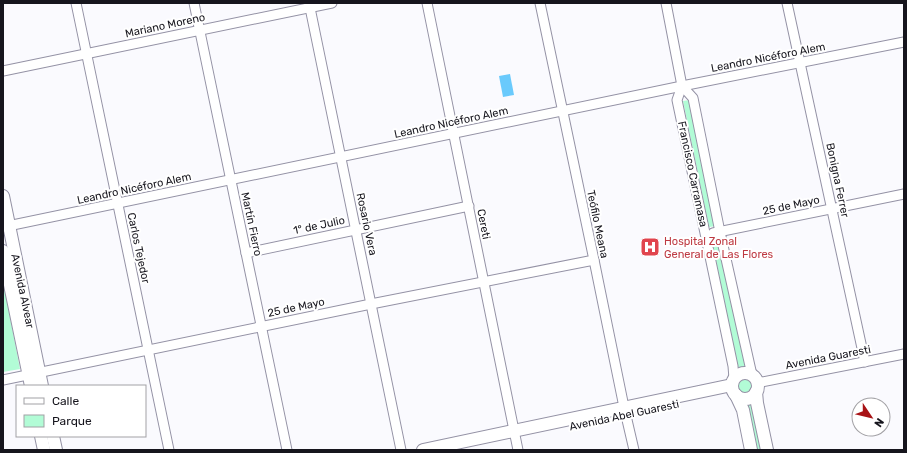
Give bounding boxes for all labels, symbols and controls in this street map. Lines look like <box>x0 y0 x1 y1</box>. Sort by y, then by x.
street label: Mariano Moreno <box>124 11 206 40</box>
street label: Leandro Nicéforo Alem <box>710 40 827 75</box>
street label: Leandro Nicéforo Alem <box>393 104 510 141</box>
street label: Francisco Carramasa <box>675 120 710 228</box>
street label: Bonigna Ferrer <box>823 142 852 219</box>
street label: Leandro Nicéforo Alem <box>76 170 193 207</box>
street label: Teófilo Meana <box>584 189 611 259</box>
street label: Martín Fierro <box>238 191 265 257</box>
street label: Rosario Vera <box>354 192 379 257</box>
street label: 25 de Mayo <box>761 193 821 218</box>
street label: Cereti <box>474 208 493 240</box>
street label: Carlos Tejedor <box>125 212 153 286</box>
street label: 1° de Julio <box>292 214 346 237</box>
place label: Hospital Zonal General de Las Flores <box>664 235 774 261</box>
hospital icon: Hospital Zonal General de Las Flores <box>639 236 661 258</box>
street label: Avenida Alvear <box>8 253 37 330</box>
street label: 25 de Mayo <box>266 295 326 320</box>
street label: Avenida Guaresti <box>784 343 872 372</box>
legend <box>16 385 146 437</box>
text: Calle <box>52 394 79 408</box>
north arrow <box>851 397 891 437</box>
street label: Avenida Abel Guaresti <box>568 398 680 433</box>
text: Parque <box>52 414 92 428</box>
text: N <box>871 415 886 429</box>

